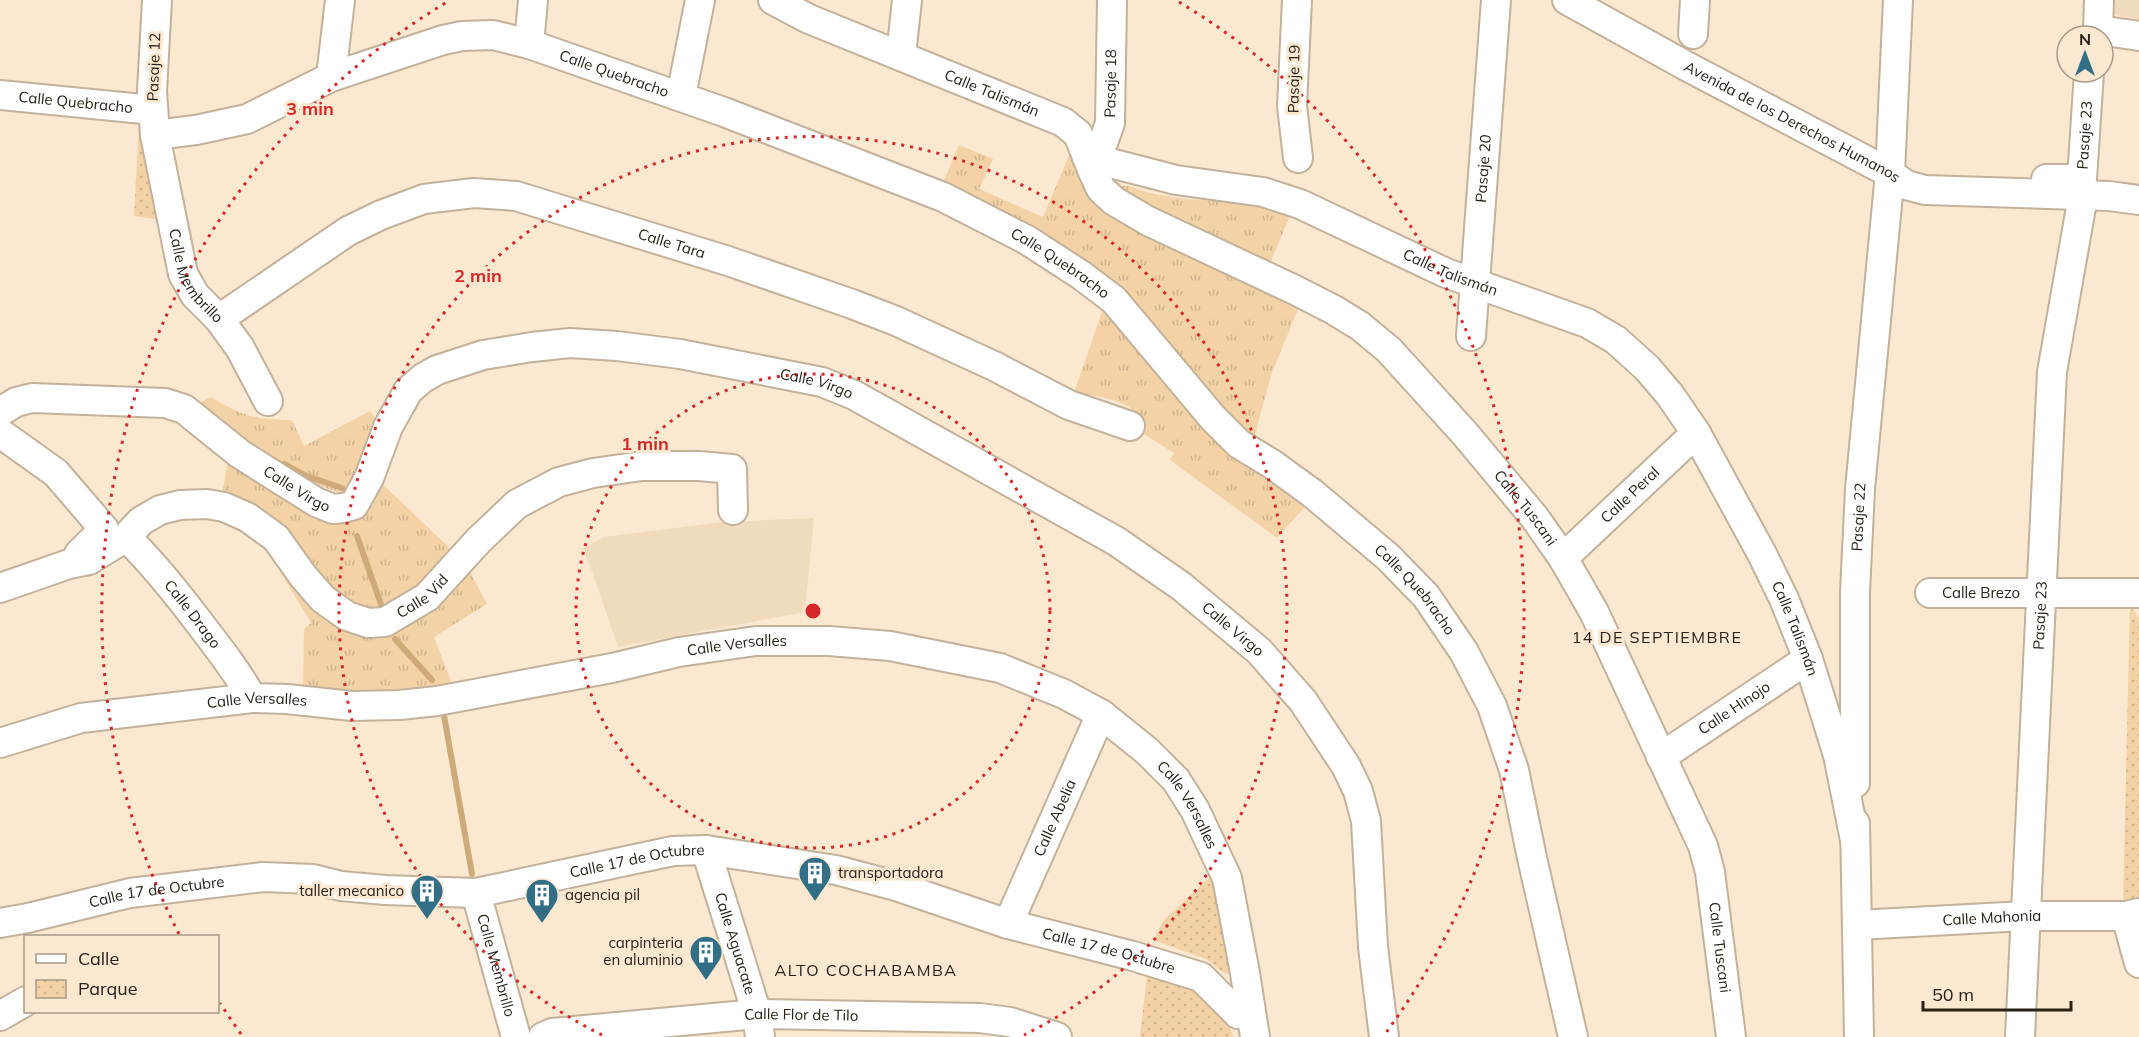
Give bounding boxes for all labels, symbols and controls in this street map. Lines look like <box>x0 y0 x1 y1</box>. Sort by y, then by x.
north arrow <box>2055 24 2115 84</box>
text: N <box>2079 29 2091 49</box>
street label: Pasaje 12 <box>143 32 164 102</box>
street label: Calle Quebracho <box>557 45 672 101</box>
street label: Pasaje 19 <box>1283 45 1304 113</box>
street label: Pasaje 18 <box>1100 49 1120 118</box>
street label: Avenida de los Derechos Humanos <box>1681 57 1904 187</box>
street label: Calle Talismán <box>942 65 1042 120</box>
street label: Calle Quebracho <box>18 87 134 117</box>
text: 3 min <box>286 97 334 120</box>
street label: Pasaje 23 <box>2073 100 2096 170</box>
street label: Pasaje 20 <box>1471 134 1495 203</box>
street label: Calle Quebracho <box>1008 223 1114 302</box>
street label: Calle Tara <box>636 224 708 263</box>
street label: Calle Membrillo <box>165 227 227 327</box>
street label: Calle Talismán <box>1400 244 1500 300</box>
text: 2 min <box>454 264 502 287</box>
street label: Calle Virgo <box>778 364 856 403</box>
text: 1 min <box>621 432 669 455</box>
street label: Calle Virgo <box>260 461 333 516</box>
street label: Calle Peral <box>1596 462 1663 527</box>
street label: Calle Tuscani <box>1490 466 1561 549</box>
street label: Pasaje 22 <box>1847 482 1870 552</box>
street label: Calle Quebracho <box>1371 540 1460 639</box>
street label: Calle Vid <box>393 570 452 622</box>
street label: Calle Drago <box>160 576 225 652</box>
street label: Calle Talismán <box>1768 578 1823 678</box>
street label: Pasaje 23 <box>2029 581 2051 650</box>
street label: Calle Brezo <box>1942 583 2020 602</box>
street label: Calle Virgo <box>1198 597 1268 660</box>
centre of rings <box>803 601 823 621</box>
district label: 14 DE SEPTIEMBRE <box>1572 627 1742 647</box>
street label: Calle Versalles <box>686 631 787 660</box>
street label: Calle Hinojo <box>1694 677 1774 739</box>
street label: Calle Versalles <box>206 688 308 712</box>
street label: Calle Versalles <box>1153 757 1222 852</box>
street label: Calle Abelia <box>1029 776 1080 859</box>
street label: Calle 17 de Octubre <box>568 840 705 882</box>
building icon: transportadora <box>797 855 833 902</box>
place label: transportadora <box>838 863 943 882</box>
street label: Calle 17 de Octubre <box>87 872 225 912</box>
building icon: taller mecanico <box>409 873 445 920</box>
building icon: agencia pil <box>524 877 560 924</box>
place label: taller mecanico <box>299 881 404 900</box>
place label: agencia pil <box>565 885 640 904</box>
street label: Calle Aguacate <box>711 890 760 997</box>
street label: Calle Tuscani <box>1705 901 1735 994</box>
street label: Calle Mahonia <box>1942 906 2041 929</box>
street label: Calle Membrillo <box>473 911 520 1019</box>
street label: Calle 17 de Octubre <box>1040 923 1178 977</box>
place label: carpinteria en aluminio <box>603 933 683 969</box>
building icon: carpinteria en aluminio <box>688 934 724 981</box>
legend <box>24 935 219 1013</box>
text: Calle <box>78 947 119 970</box>
district label: ALTO COCHABAMBA <box>774 960 958 980</box>
scale bar <box>1923 974 2072 1012</box>
text: Parque <box>78 977 137 1000</box>
text: 50 m <box>1932 983 1974 1006</box>
street label: Calle Flor de Tilo <box>743 1004 859 1025</box>

